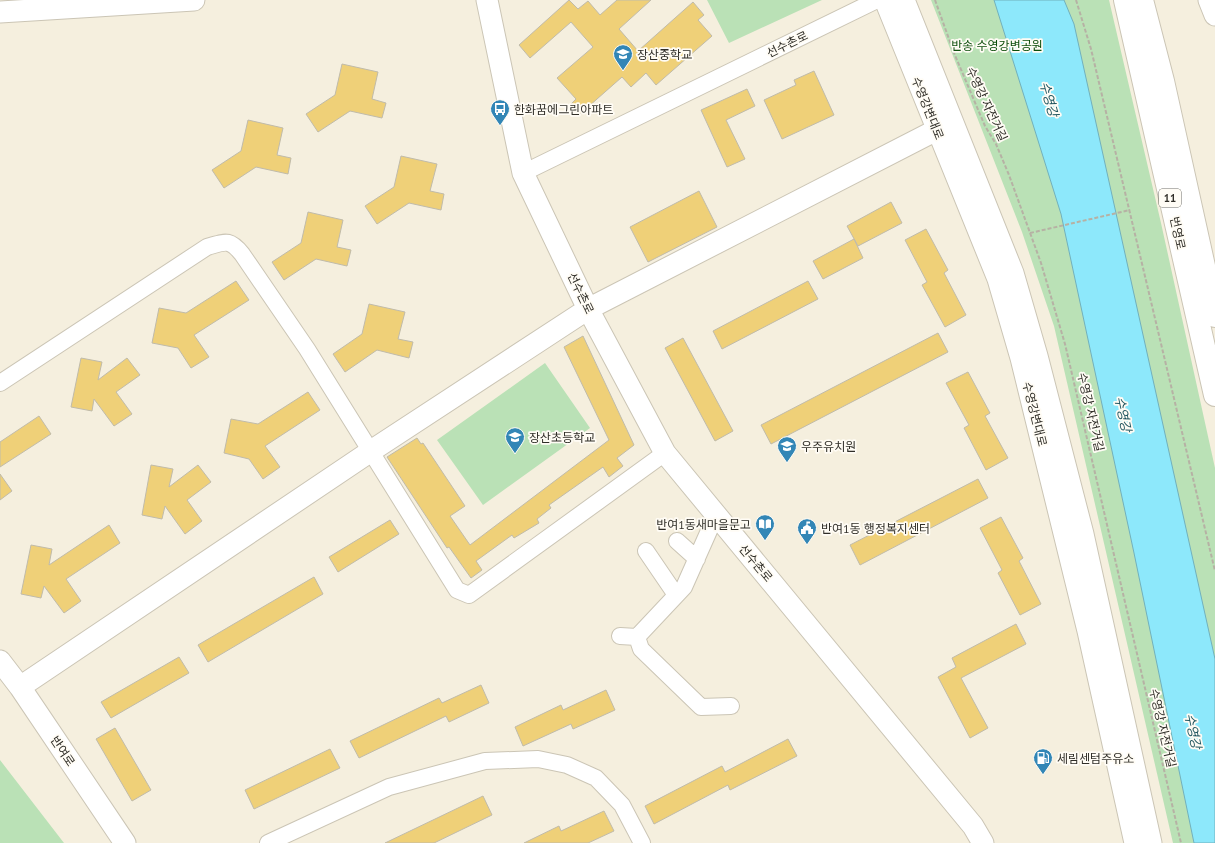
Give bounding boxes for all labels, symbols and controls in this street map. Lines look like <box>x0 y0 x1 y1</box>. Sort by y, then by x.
street label: 선수촌로 <box>764 28 810 60</box>
park label: 반송 수영강변공원 <box>951 38 1043 53</box>
school or university icon: 장산중학교 <box>612 43 634 71</box>
place label: 장산중학교 <box>637 47 692 62</box>
street label: 수영강 자전거길 <box>963 64 1011 144</box>
street label: 수영강변대로 <box>909 74 947 142</box>
water label: 수영강 <box>1036 79 1063 121</box>
bus stop icon: 한화꿈에그린아파트 <box>489 98 511 126</box>
place label: 한화꿈에그린아파트 <box>514 102 613 117</box>
road number: 11 <box>1159 189 1181 207</box>
street label: 번영로 <box>1167 215 1189 251</box>
street label: 선수촌로 <box>565 270 597 316</box>
street label: 수영강 자전거길 <box>1075 371 1107 453</box>
street label: 수영강변대로 <box>1020 380 1050 448</box>
water label: 수영강 <box>1111 395 1135 435</box>
school or university icon: 장산초등학교 <box>504 426 526 454</box>
place label: 장산초등학교 <box>529 430 595 445</box>
school or university icon: 우주유치원 <box>776 435 798 463</box>
place label: 우주유치원 <box>801 439 856 454</box>
library icon: 반여1동새마을문고 <box>754 513 776 541</box>
place label: 반여1동새마을문고 <box>656 517 751 532</box>
public building icon: 반여1동 행정복지센터 <box>796 517 818 545</box>
place label: 반여1동 행정복지센터 <box>821 521 930 536</box>
street label: 선수촌로 <box>736 541 776 585</box>
street label: 수영강 자전거길 <box>1147 687 1179 769</box>
water label: 수영강 <box>1181 712 1205 752</box>
street label: 반여로 <box>48 733 78 769</box>
fuel station icon: 세림센텀주유소 <box>1032 747 1054 775</box>
place label: 세림센텀주유소 <box>1057 751 1134 766</box>

